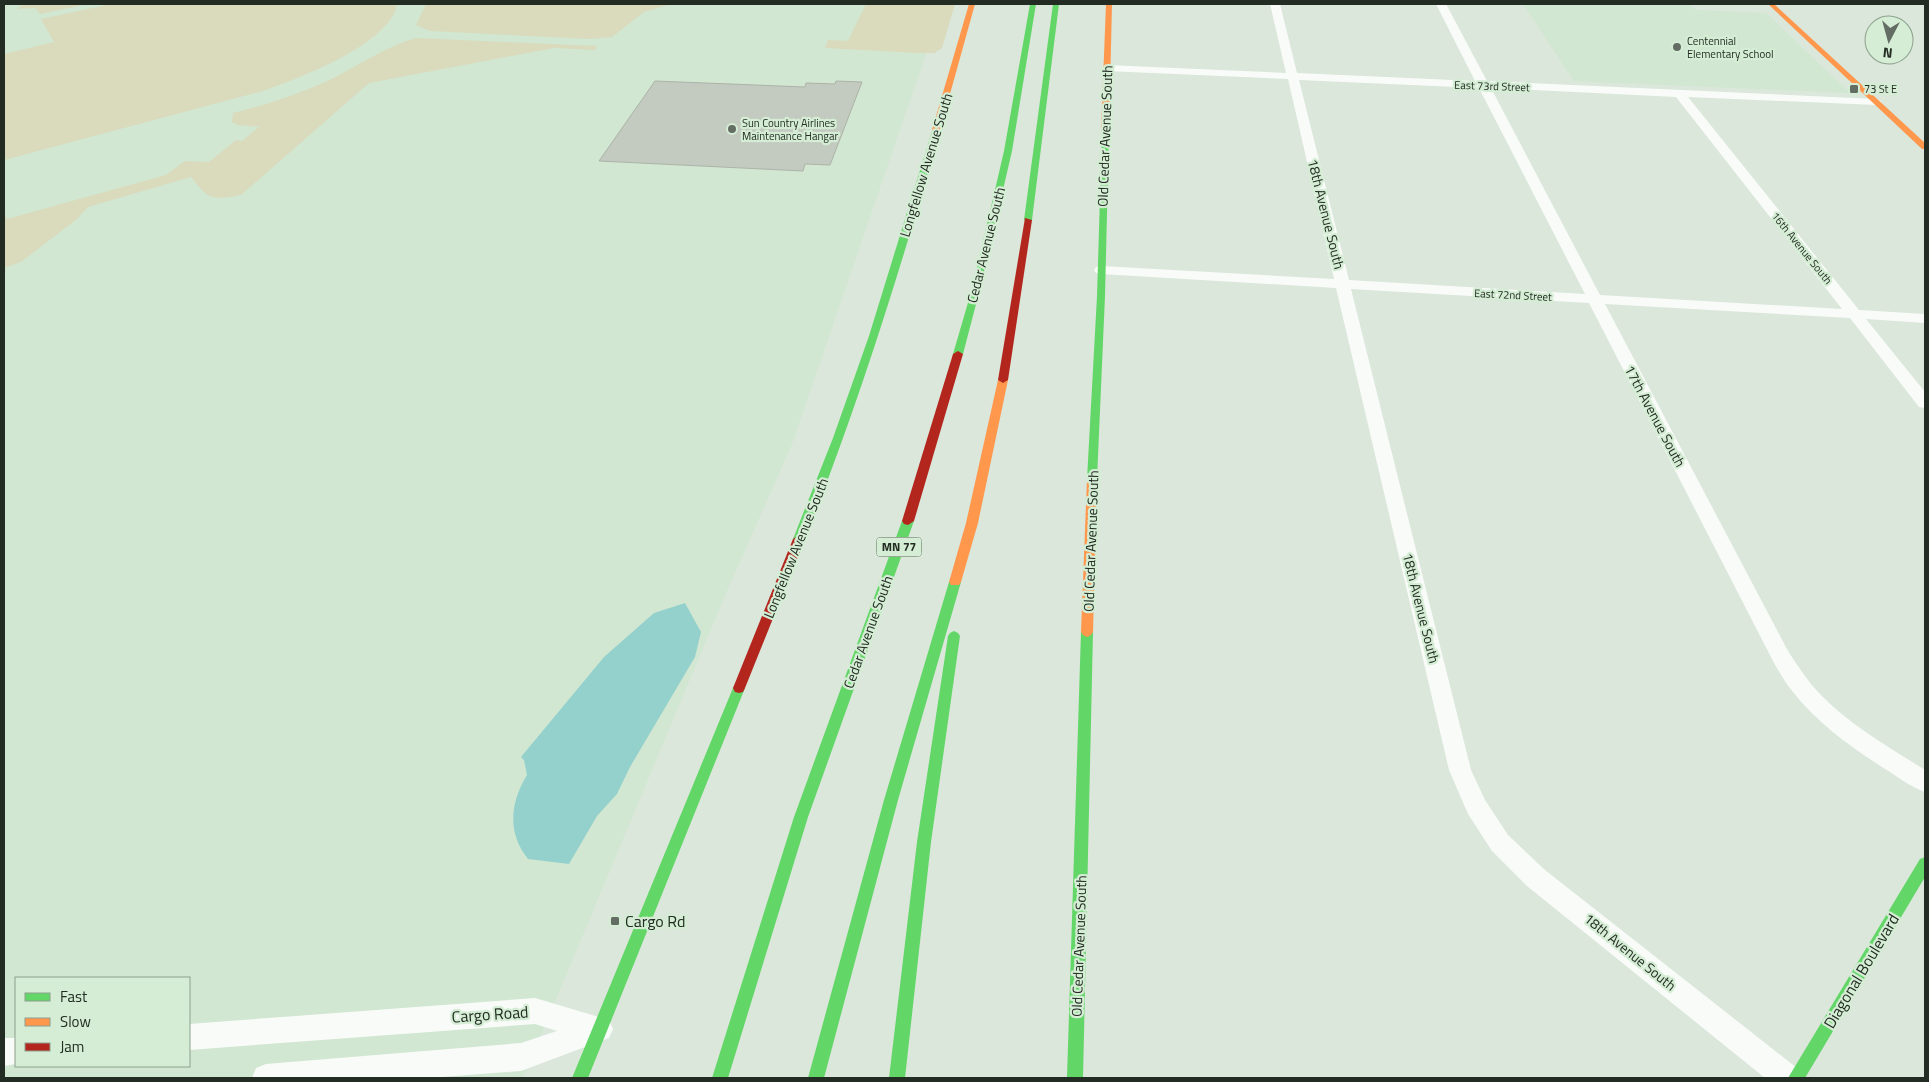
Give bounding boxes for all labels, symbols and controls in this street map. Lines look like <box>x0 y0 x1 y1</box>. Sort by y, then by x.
north arrow <box>1864 15 1914 65</box>
place label: Centennial Elementary School <box>1687 33 1774 62</box>
marker: Centennial Elementary School <box>1671 41 1683 53</box>
text: N <box>1882 42 1894 64</box>
street label: Old Cedar Avenue South <box>1092 65 1117 207</box>
street label: East 73rd Street <box>1454 77 1530 95</box>
place label: 73 St E <box>1864 81 1897 97</box>
marker: 73 St E <box>1848 83 1860 95</box>
street label: Longfellow Avenue South <box>894 90 957 239</box>
place label: Sun Country Airlines Maintenance Hangar <box>742 115 838 144</box>
marker: Sun Country Airlines Maintenance Hangar <box>726 123 738 135</box>
street label: 18th Avenue South <box>1303 157 1350 271</box>
street label: Cedar Avenue South <box>961 185 1010 305</box>
street label: 16th Avenue South <box>1768 208 1836 288</box>
street label: East 72nd Street <box>1474 285 1552 305</box>
street label: 17th Avenue South <box>1620 361 1691 471</box>
street label: Old Cedar Avenue South <box>1078 470 1103 612</box>
street label: Longfellow Avenue South <box>758 475 833 621</box>
road number: MN 77 <box>876 538 922 556</box>
street label: 18th Avenue South <box>1398 551 1445 665</box>
street label: Cedar Avenue South <box>837 573 898 691</box>
street label: Old Cedar Avenue South <box>1066 875 1091 1017</box>
street label: 18th Avenue South <box>1580 908 1681 995</box>
place label: Cargo Rd <box>625 909 686 933</box>
street label: Diagonal Boulevard <box>1817 909 1905 1033</box>
marker: Cargo Rd <box>609 915 621 927</box>
legend <box>15 977 190 1067</box>
text: Fast <box>60 985 88 1008</box>
street label: Cargo Road <box>451 999 529 1029</box>
text: Slow <box>60 1010 91 1033</box>
text: Jam <box>60 1035 84 1058</box>

